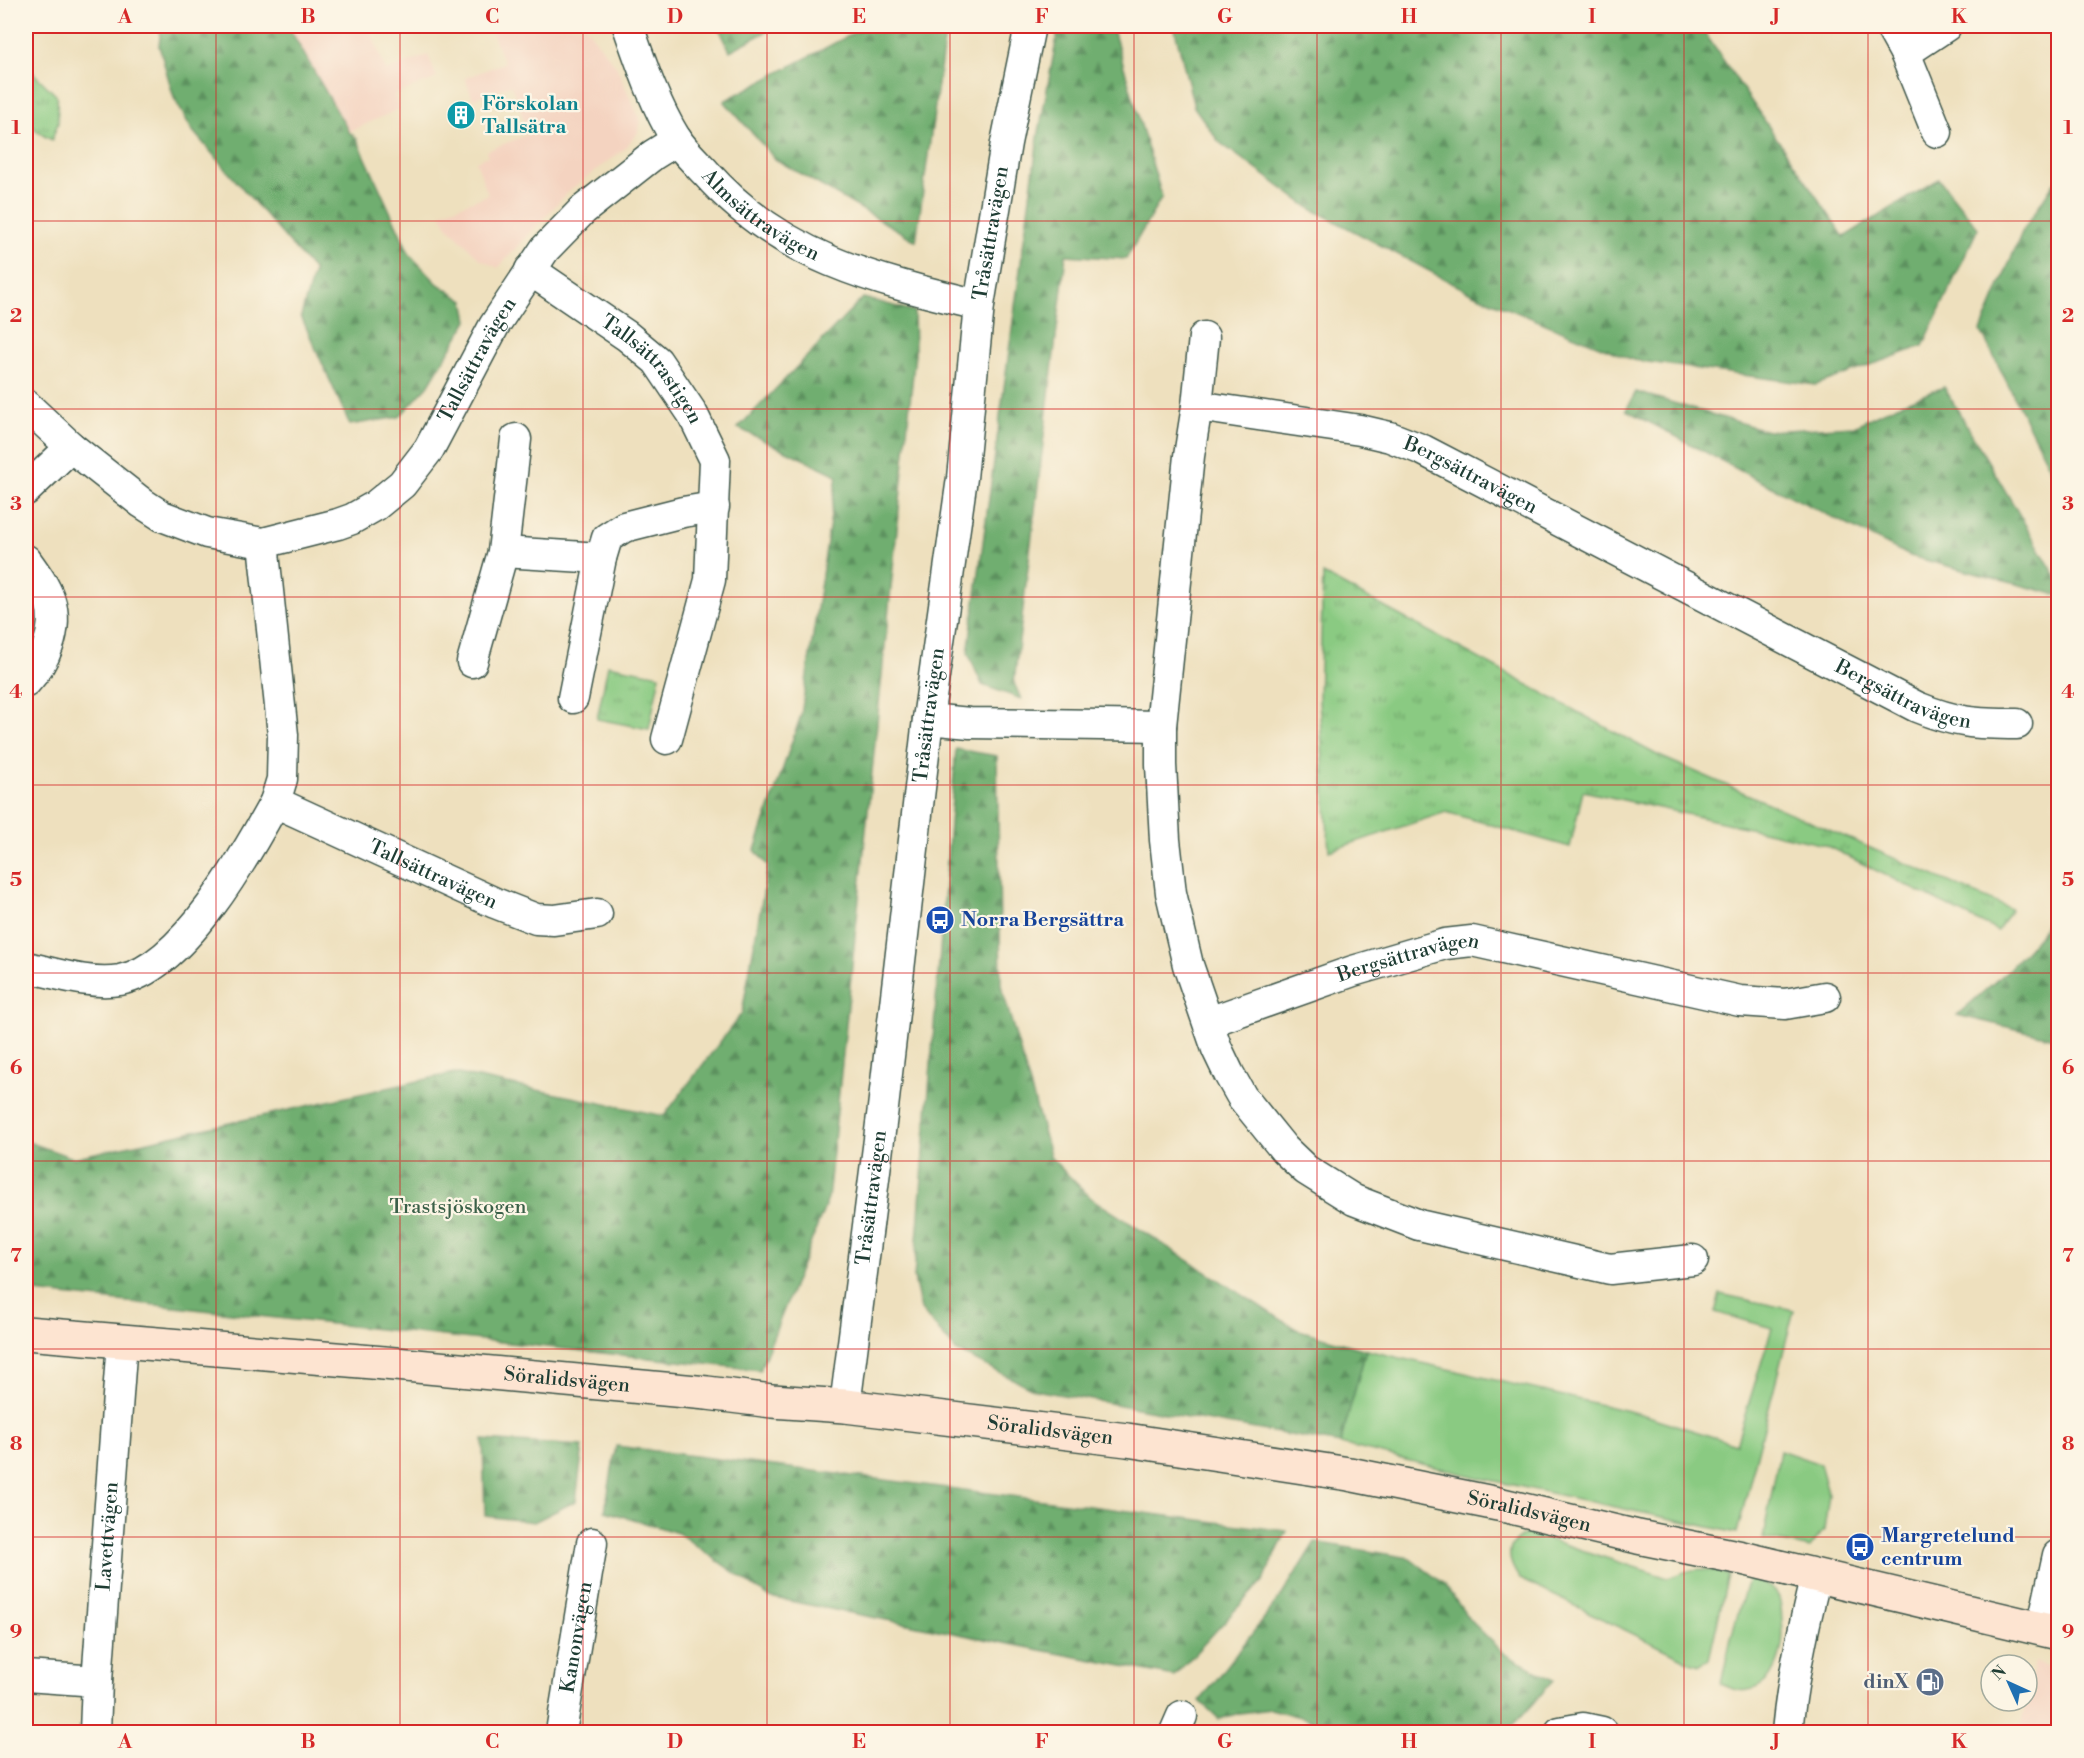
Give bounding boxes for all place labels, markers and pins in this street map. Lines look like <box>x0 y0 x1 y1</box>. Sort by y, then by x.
place label: Förskolan Tallsätra <box>482 92 579 140</box>
building icon: Förskolan Tallsätra <box>445 99 477 131</box>
bus stop icon: Norra Bergsättra <box>924 904 956 936</box>
place label: Norra Bergsättra <box>961 908 1124 933</box>
place label: Margretelund centrum <box>1881 1524 2015 1572</box>
bus stop icon: Margretelund centrum <box>1844 1531 1876 1563</box>
fuel station icon: dinX <box>1914 1666 1946 1698</box>
place label: dinX <box>1863 1670 1910 1695</box>

